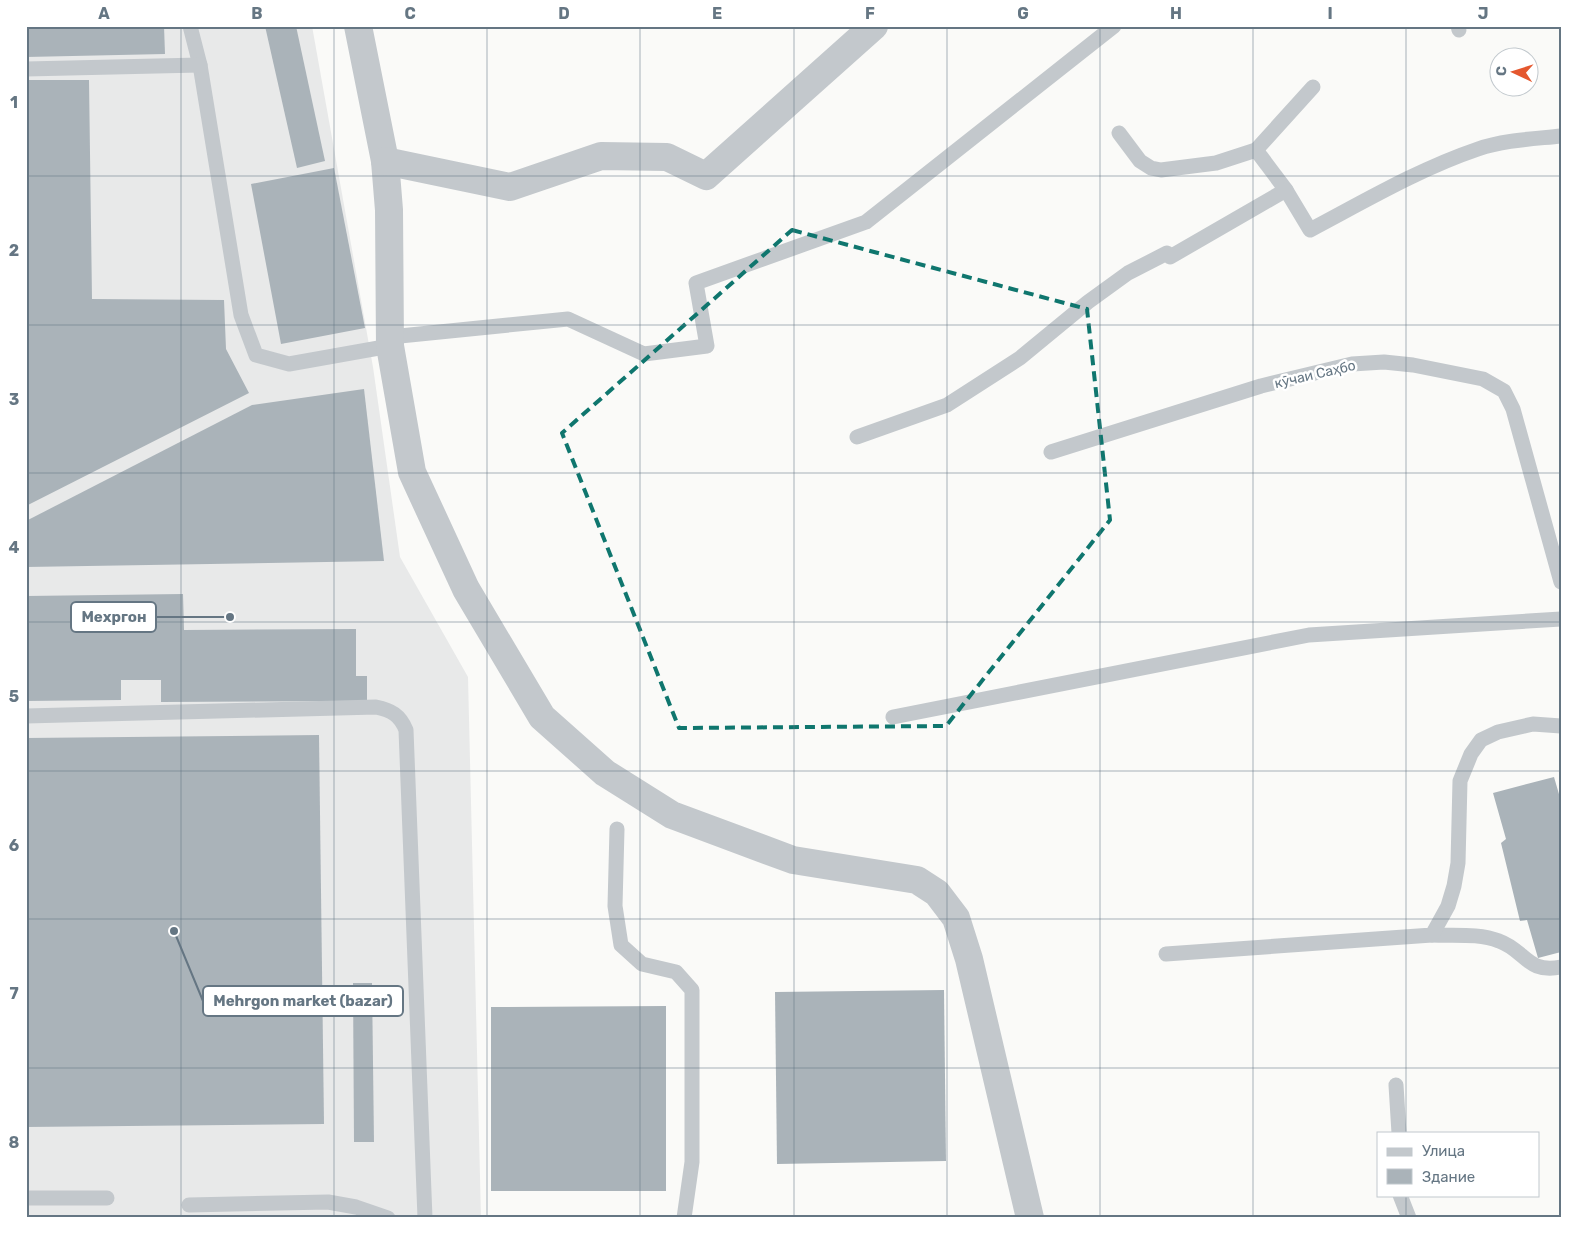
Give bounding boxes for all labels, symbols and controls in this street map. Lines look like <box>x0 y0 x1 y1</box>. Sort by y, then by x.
text: A <box>98 4 110 23</box>
text: B <box>251 4 263 23</box>
text: C <box>404 4 416 23</box>
text: D <box>558 4 570 23</box>
text: E <box>712 4 722 23</box>
text: F <box>865 4 875 23</box>
text: G <box>1017 4 1029 23</box>
text: H <box>1170 4 1182 23</box>
text: I <box>1327 4 1333 23</box>
text: J <box>1478 4 1488 23</box>
north arrow <box>1490 48 1540 98</box>
text: С <box>1493 65 1510 77</box>
text: 1 <box>10 93 18 112</box>
text: 2 <box>9 241 19 260</box>
street label: кӯчаи Саҳбо <box>1273 357 1357 392</box>
text: 3 <box>9 390 19 409</box>
text: 4 <box>9 538 20 557</box>
callout: Мехргон <box>71 602 156 632</box>
text: Мехргон <box>81 608 147 626</box>
text: 5 <box>9 687 19 706</box>
text: 6 <box>9 836 19 855</box>
text: 7 <box>9 984 19 1003</box>
callout: Mehrgon market (bazar) <box>203 986 403 1016</box>
text: Mehrgon market (bazar) <box>213 992 393 1010</box>
legend <box>1377 1132 1540 1196</box>
text: 8 <box>9 1133 20 1152</box>
text: Улица <box>1422 1142 1465 1160</box>
text: Здание <box>1422 1168 1475 1186</box>

